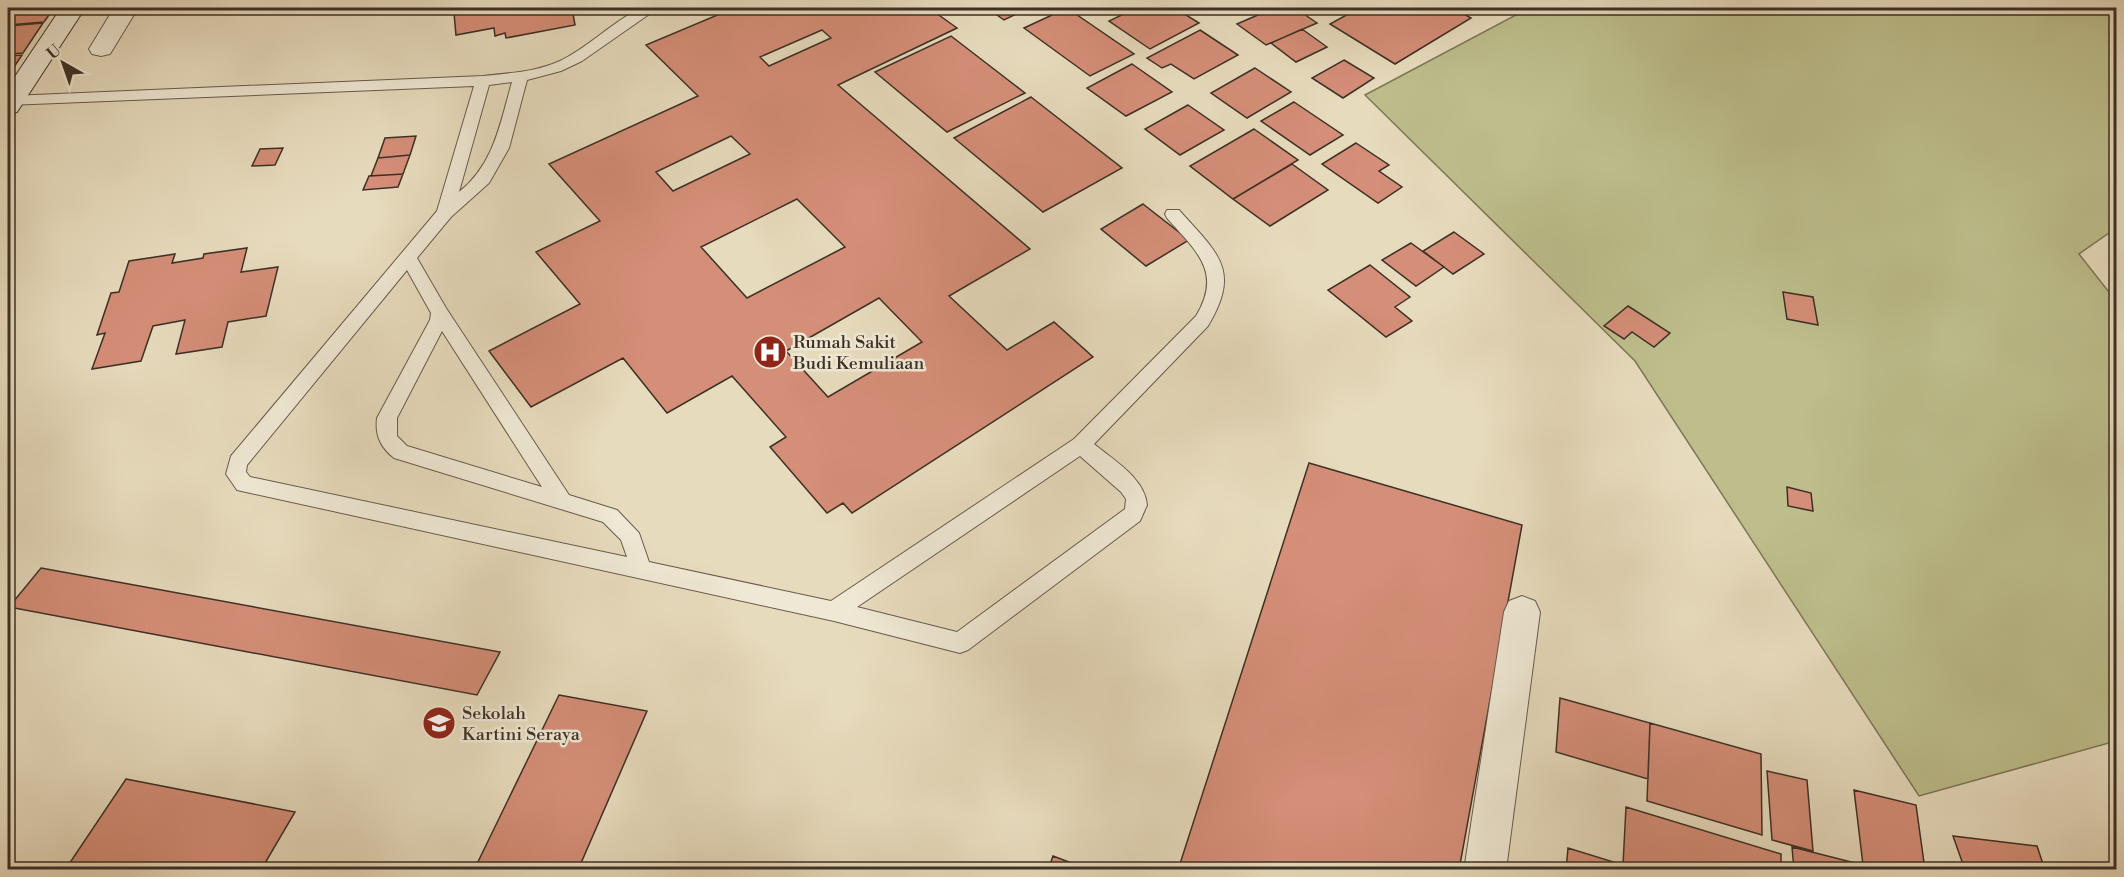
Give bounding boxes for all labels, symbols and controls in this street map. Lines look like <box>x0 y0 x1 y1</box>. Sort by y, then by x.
north arrow <box>33 33 93 93</box>
text: U <box>43 40 66 64</box>
place label: Rumah Sakit Budi Kemuliaan <box>792 331 924 375</box>
hospital icon: Rumah Sakit Budi Kemuliaan <box>752 334 788 370</box>
place label: Sekolah Kartini Seraya <box>462 702 581 746</box>
school or university icon: Sekolah Kartini Seraya <box>421 705 457 741</box>

